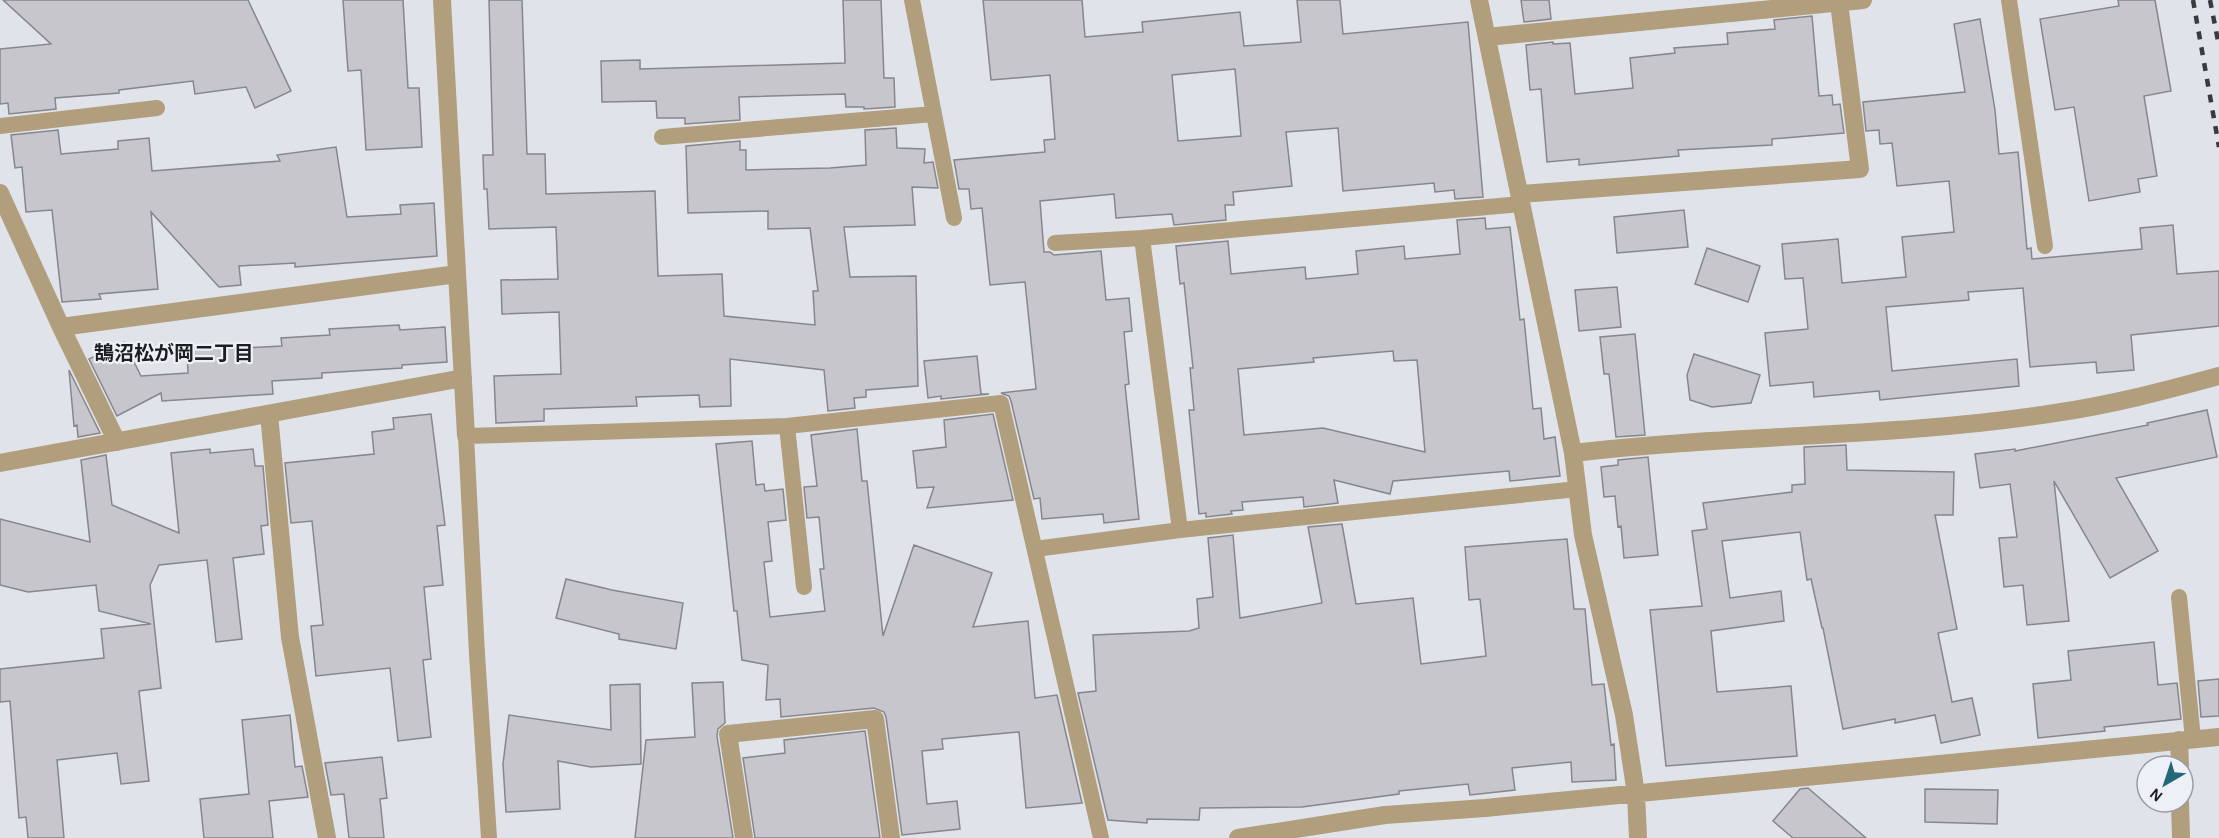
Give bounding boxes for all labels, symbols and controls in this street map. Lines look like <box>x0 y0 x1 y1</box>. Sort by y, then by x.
district label: 鵠沼松が岡二丁目 <box>94 342 254 364</box>
north arrow <box>2135 754 2195 814</box>
text: N <box>2147 785 2166 805</box>

